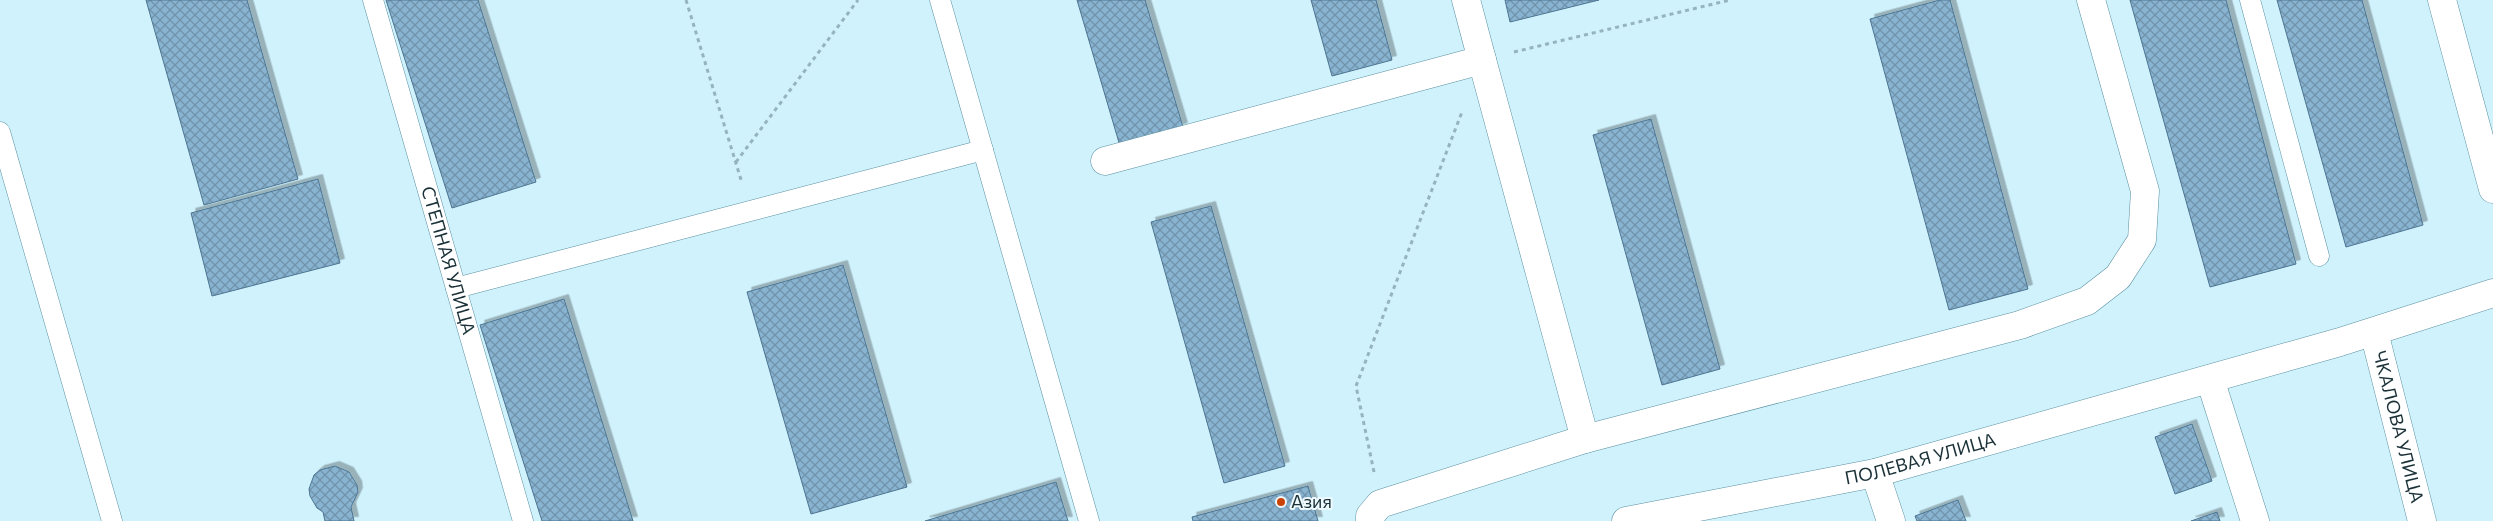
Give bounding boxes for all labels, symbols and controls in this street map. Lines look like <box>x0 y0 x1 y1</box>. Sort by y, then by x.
street label: СТЕПНАЯ УЛИЦА <box>417 183 481 337</box>
street label: ЧКАЛОВА УЛИЦА <box>2369 348 2429 505</box>
street label: ПОЛЕВАЯ УЛИЦА <box>1843 428 1998 489</box>
place label: Азия <box>1291 490 1332 512</box>
marker: Азия <box>1275 496 1287 508</box>

